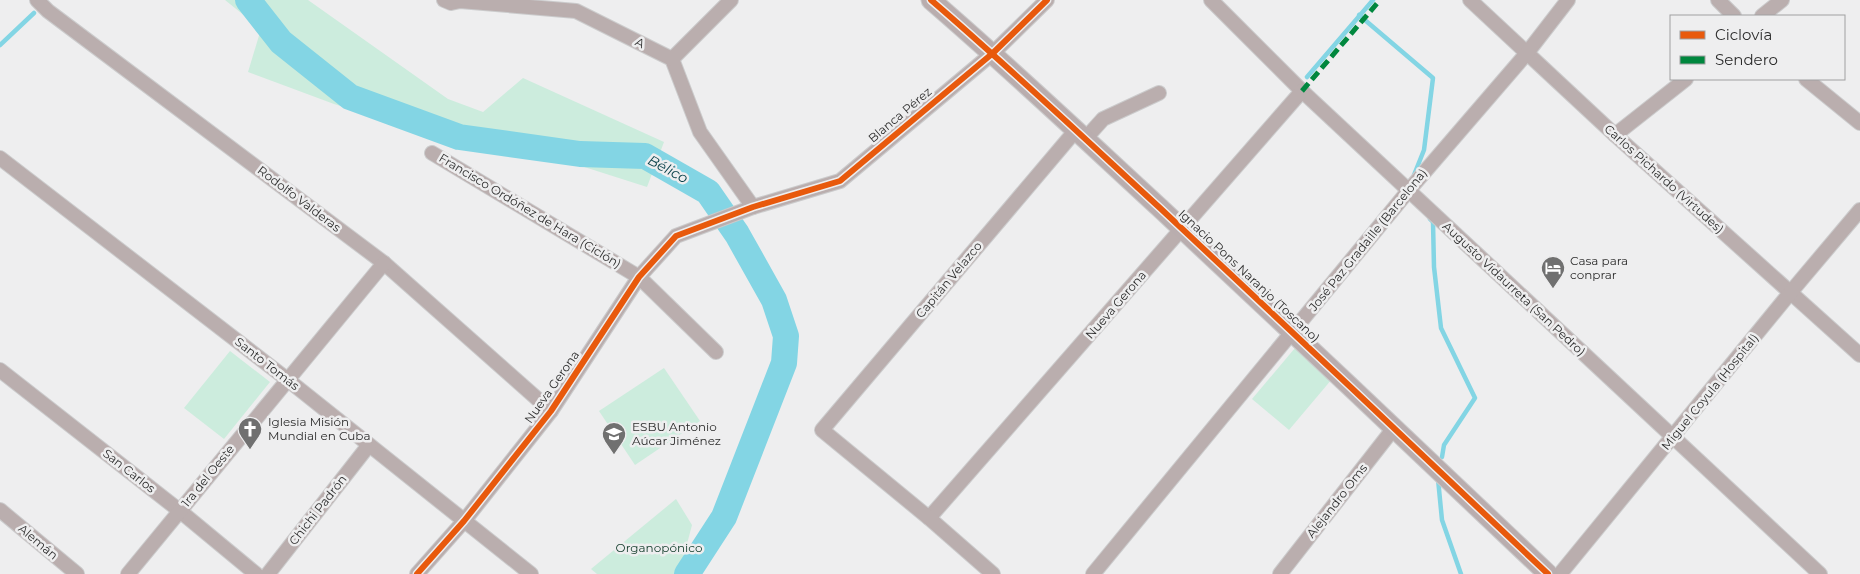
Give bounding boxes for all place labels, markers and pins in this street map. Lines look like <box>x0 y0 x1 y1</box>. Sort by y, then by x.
place label: Casa para conprar <box>1570 253 1628 282</box>
hotel icon: Casa para conprar <box>1540 255 1566 289</box>
place label: Iglesia Misión Mundial en Cuba <box>268 414 371 443</box>
church icon: Iglesia Misión Mundial en Cuba <box>237 416 263 450</box>
place label: ESBU Antonio Aúcar Jiménez <box>632 419 721 448</box>
school or university icon: ESBU Antonio Aúcar Jiménez <box>601 421 627 455</box>

